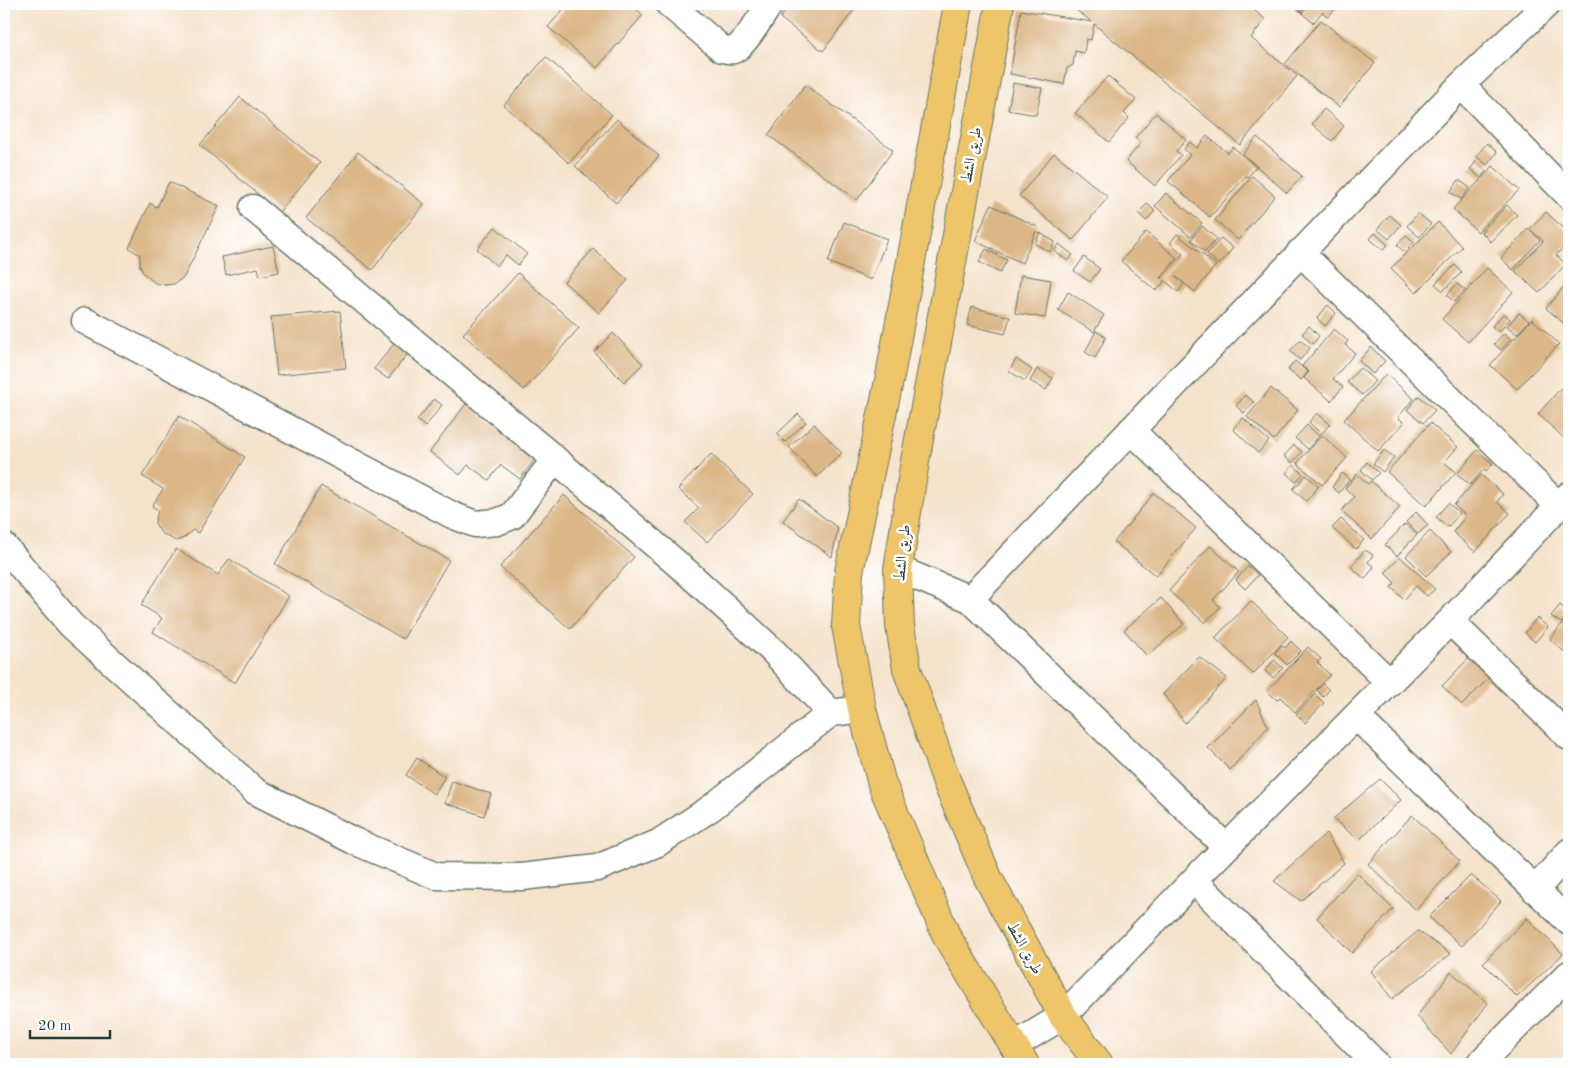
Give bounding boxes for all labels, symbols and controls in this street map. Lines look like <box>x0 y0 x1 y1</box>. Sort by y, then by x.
street label: طريق الشط <box>959 126 986 185</box>
street label: طريق الشط <box>892 524 915 583</box>
street label: طريق الشط <box>1002 920 1045 978</box>
scale bar <box>30 1008 110 1040</box>
text: 20 m <box>38 1019 72 1034</box>

